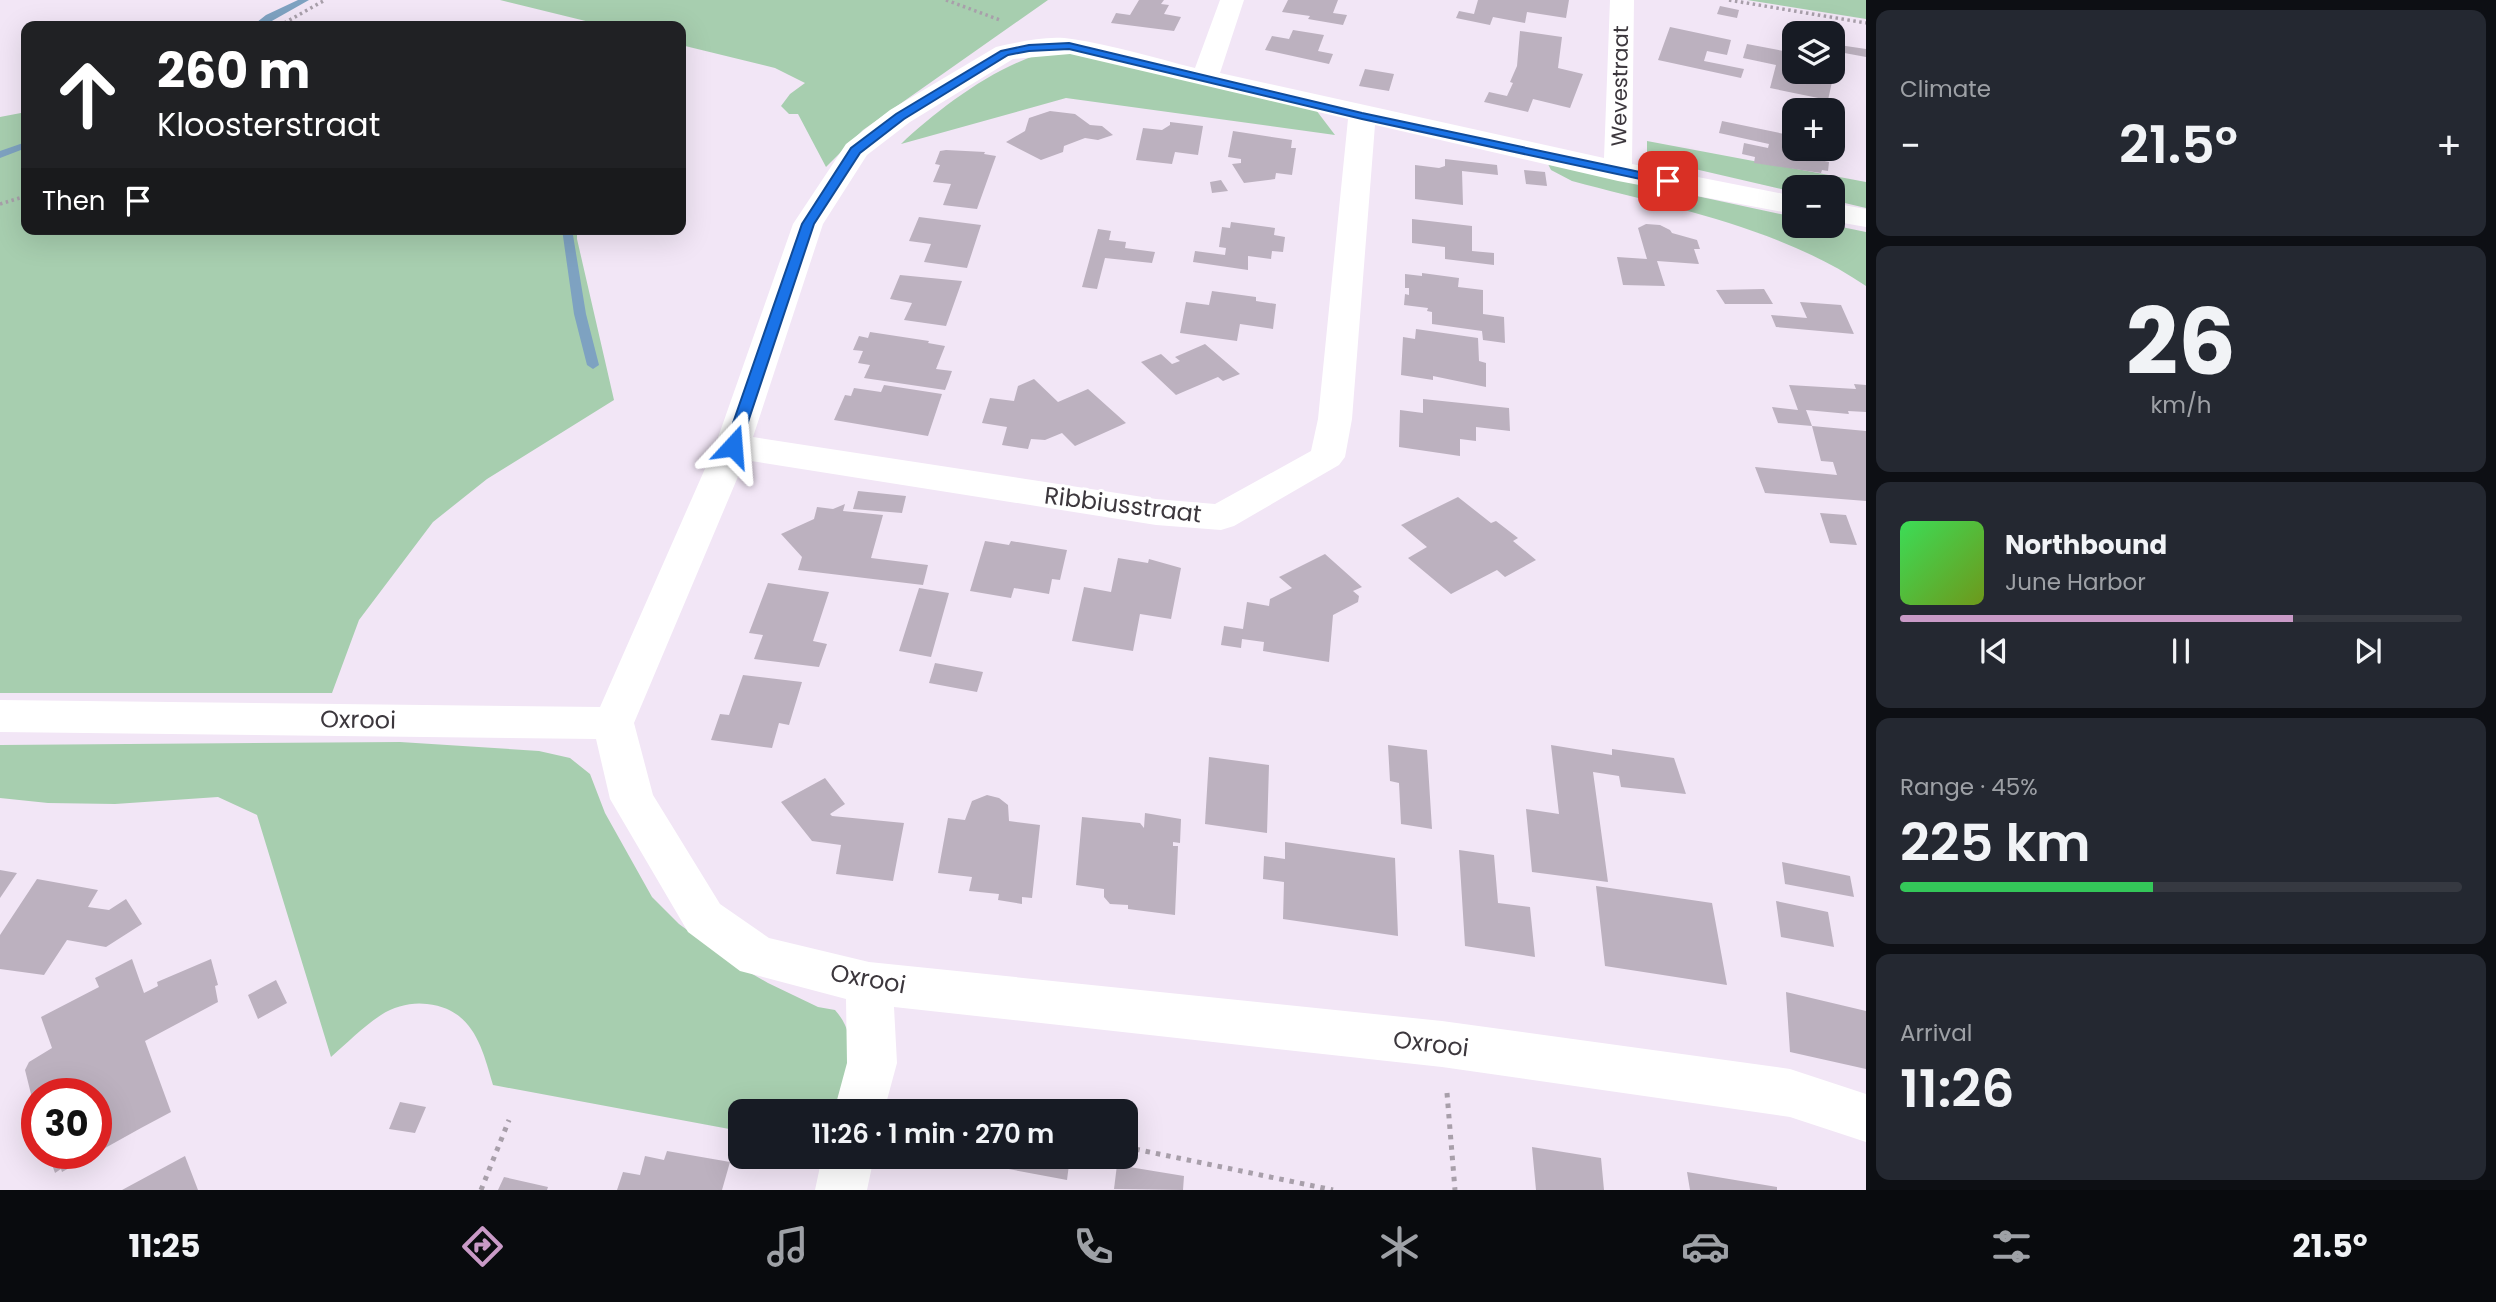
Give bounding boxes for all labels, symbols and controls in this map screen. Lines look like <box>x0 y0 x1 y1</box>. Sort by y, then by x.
map controls <box>1782 21 1845 238</box>
button: layers <box>1782 21 1845 84</box>
street label: Wevestraat <box>1604 25 1635 147</box>
text: 260 m <box>157 37 310 105</box>
icon: ahead <box>42 49 133 140</box>
text: Climate <box>1900 73 1991 105</box>
button: + <box>1782 98 1845 161</box>
text: Kloosterstraat <box>157 102 380 147</box>
text: 21.5° <box>2119 108 2238 181</box>
text: − <box>1900 119 1921 172</box>
text: + <box>2436 119 2462 172</box>
pin <box>1638 151 1698 211</box>
icon: arrive <box>1649 162 1687 200</box>
button: − <box>1782 175 1845 238</box>
icon: arrive <box>119 182 157 220</box>
text: Then <box>42 183 105 219</box>
text: 26 <box>2126 278 2236 406</box>
text: km/h <box>2150 389 2212 421</box>
position arrow <box>696 409 770 483</box>
street label: Ribbiusstraat <box>1043 478 1204 531</box>
text: Northbound <box>2005 527 2167 563</box>
text: June Harbor <box>2005 566 2146 598</box>
icon: previous <box>1975 632 2013 670</box>
icon: pause <box>2162 632 2200 670</box>
icon: next <box>2349 632 2387 670</box>
street label: Oxrooi <box>320 702 396 737</box>
text: Range · 45% <box>1900 771 2038 803</box>
text: 225 km <box>1900 806 2090 879</box>
street label: Oxrooi <box>828 956 908 1001</box>
text: Arrival <box>1900 1017 1972 1049</box>
street label: Oxrooi <box>1391 1022 1471 1065</box>
text: 11:26 <box>1900 1052 2014 1125</box>
speed limit sign: 30 <box>21 1078 112 1169</box>
text: 11:26 · 1 min · 270 m <box>812 1116 1054 1152</box>
icon: directions <box>458 1222 507 1271</box>
icon: music <box>763 1222 812 1271</box>
icon: phone <box>1069 1222 1118 1271</box>
icon: climate <box>1375 1222 1424 1271</box>
icon: car <box>1681 1222 1730 1271</box>
icon: filters <box>1987 1222 2036 1271</box>
text: 11:25 <box>128 1223 201 1268</box>
text: 21.5° <box>2293 1223 2368 1268</box>

